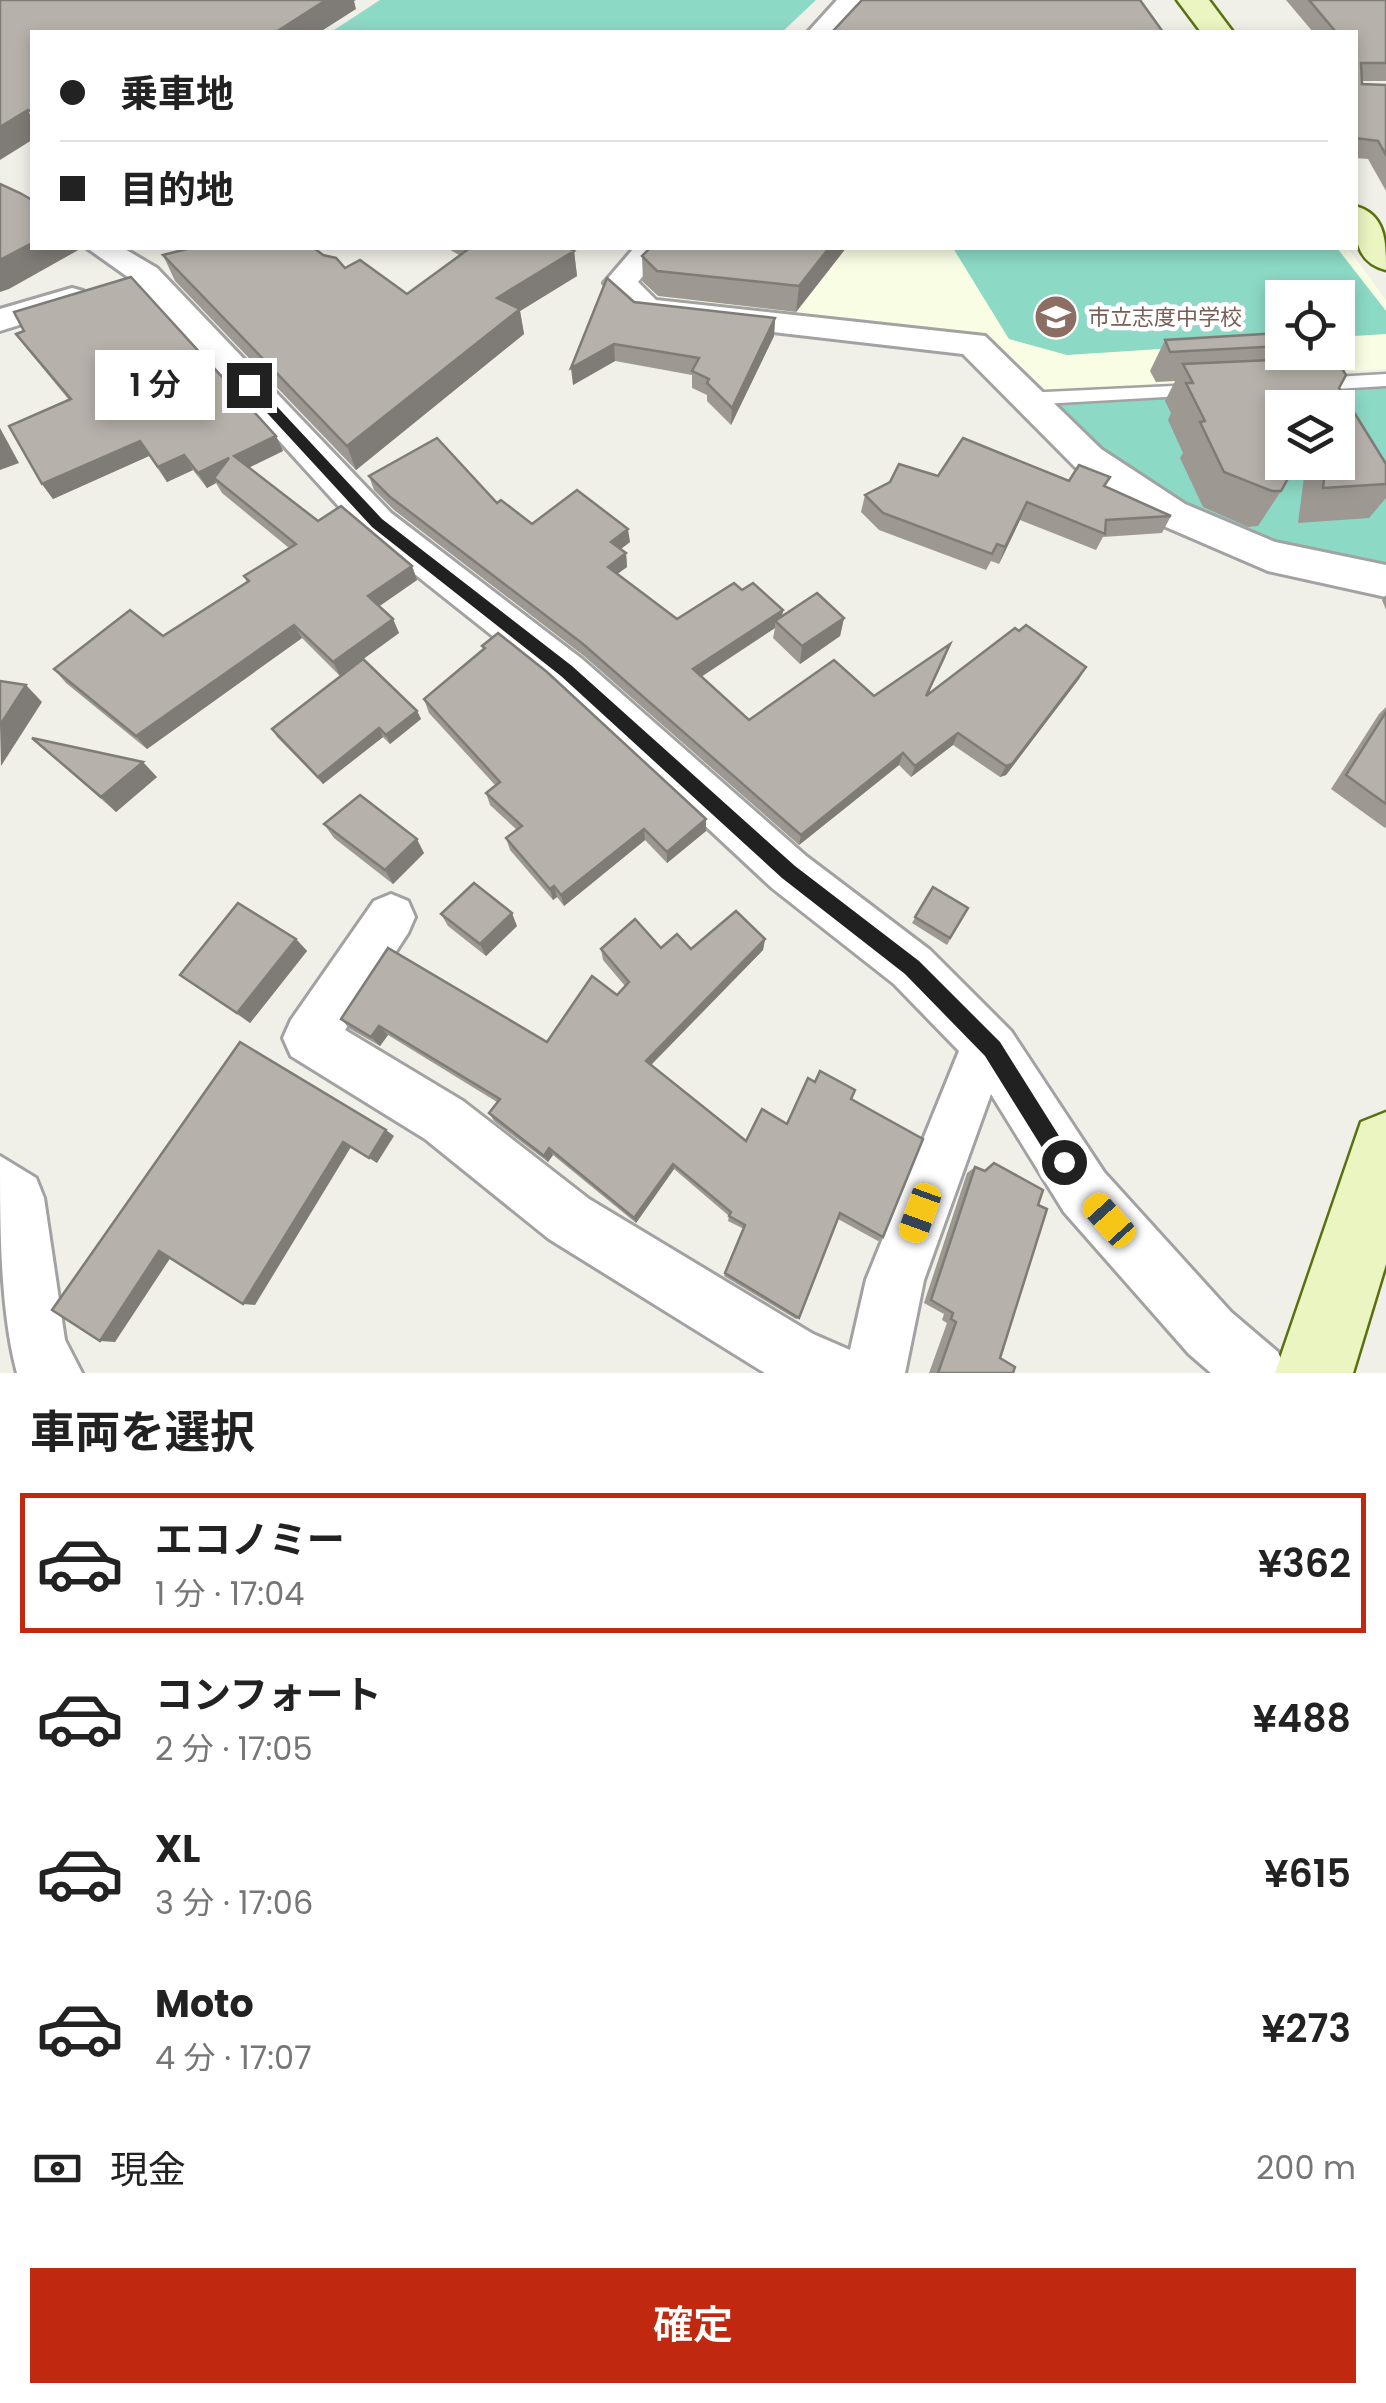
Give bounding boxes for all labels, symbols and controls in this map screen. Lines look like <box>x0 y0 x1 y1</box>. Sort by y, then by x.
text: 乗車地 <box>120 67 234 120</box>
text: 目的地 <box>120 163 234 216</box>
map controls <box>1265 280 1355 480</box>
button: locate <box>1265 280 1355 370</box>
school or university icon: 市立志度中学校 <box>1033 294 1079 340</box>
place label: 市立志度中学校 <box>1088 302 1242 333</box>
callout: 1 分 <box>94 350 214 420</box>
text: 1 分 <box>129 362 181 407</box>
route end <box>227 363 272 408</box>
button: layers <box>1265 390 1355 480</box>
route start <box>1042 1140 1087 1185</box>
car <box>896 1180 944 1246</box>
car <box>1078 1188 1140 1252</box>
text: 車両を選択 <box>30 1401 255 1464</box>
text: エコノミー <box>155 1513 345 1566</box>
icon: car <box>35 1518 125 1608</box>
text: ¥362 <box>1258 1537 1351 1590</box>
text: 1 分 · 17:04 <box>155 1571 304 1616</box>
text: コンフォート <box>155 1668 382 1721</box>
icon: car <box>35 1673 125 1763</box>
text: ¥488 <box>1253 1692 1351 1745</box>
text: 2 分 · 17:05 <box>155 1726 313 1771</box>
text: XL <box>155 1822 200 1875</box>
icon: car <box>35 1828 125 1918</box>
text: ¥615 <box>1264 1847 1351 1900</box>
text: 3 分 · 17:06 <box>155 1880 313 1925</box>
text: Moto <box>155 1977 254 2030</box>
icon: car <box>35 1983 125 2073</box>
text: ¥273 <box>1261 2002 1351 2055</box>
text: 4 分 · 17:07 <box>155 2035 312 2080</box>
icon: cash <box>30 2141 85 2196</box>
text: 現金 <box>110 2143 186 2196</box>
text: 200 m <box>1256 2145 1356 2190</box>
button: 確定 <box>30 2268 1356 2383</box>

